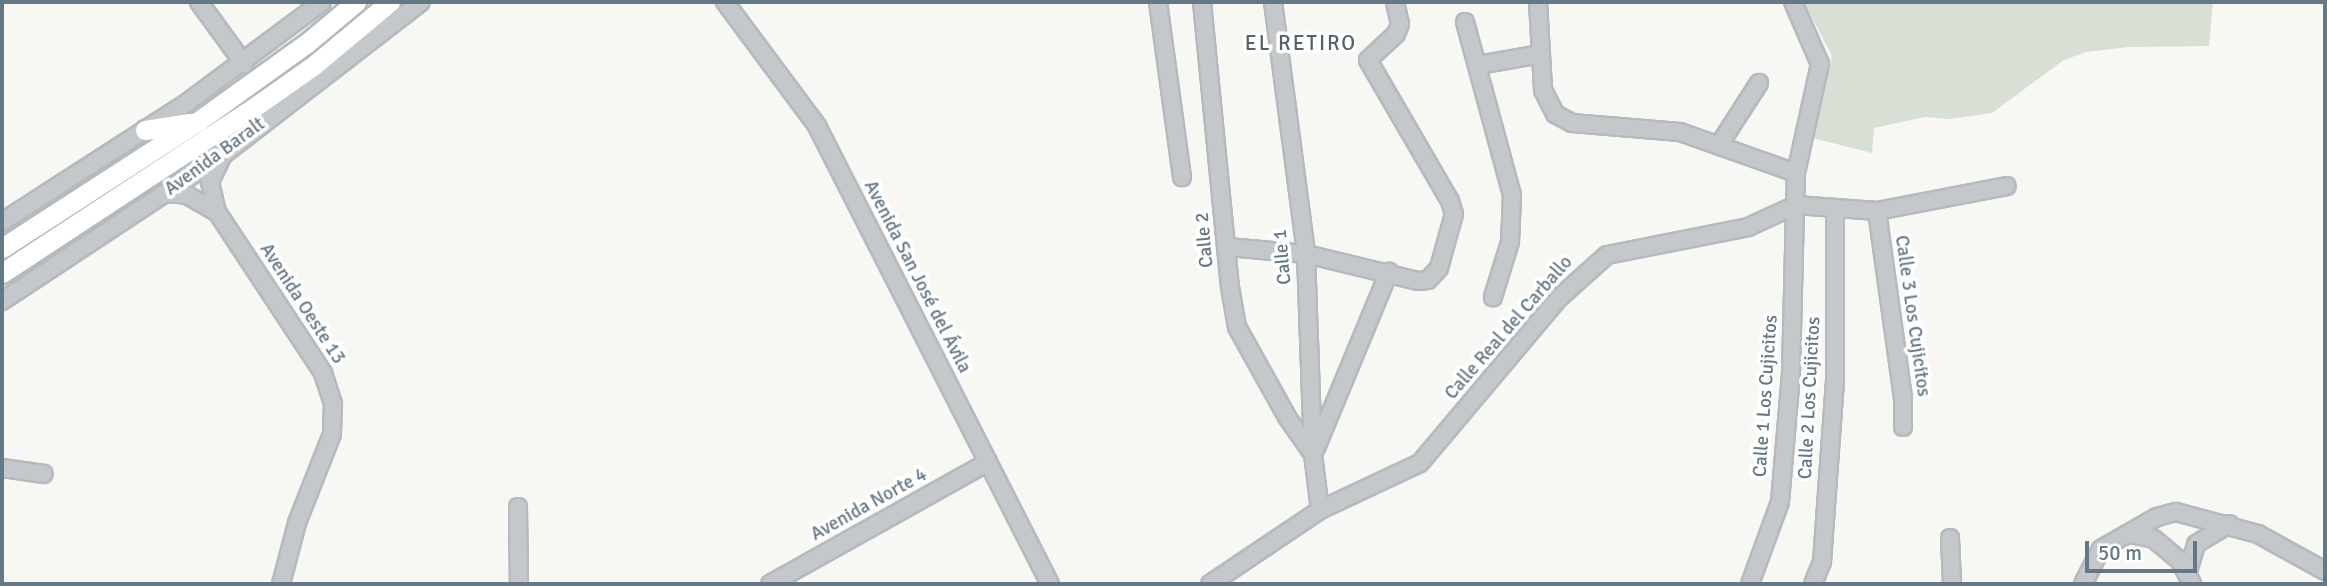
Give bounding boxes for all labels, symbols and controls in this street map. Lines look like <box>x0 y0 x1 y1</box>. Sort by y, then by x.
district label: EL RETIRO <box>1246 30 1356 56</box>
street label: Avenida Baralt <box>161 113 269 201</box>
street label: Avenida San José del Ávila <box>858 177 976 377</box>
street label: Calle 2 <box>1191 211 1219 269</box>
street label: Calle 1 <box>1269 228 1297 286</box>
street label: Calle 3 Los Cujicitos <box>1889 234 1935 398</box>
street label: Avenida Oeste 13 <box>254 239 350 369</box>
street label: Calle Real del Carballo <box>1440 251 1578 405</box>
street label: Calle 1 Los Cujicitos <box>1749 314 1783 478</box>
street label: Calle 2 Los Cujicitos <box>1794 316 1826 480</box>
street label: Avenida Norte 4 <box>807 464 931 546</box>
scale bar <box>2089 526 2201 570</box>
text: 50 m <box>2098 540 2142 566</box>

